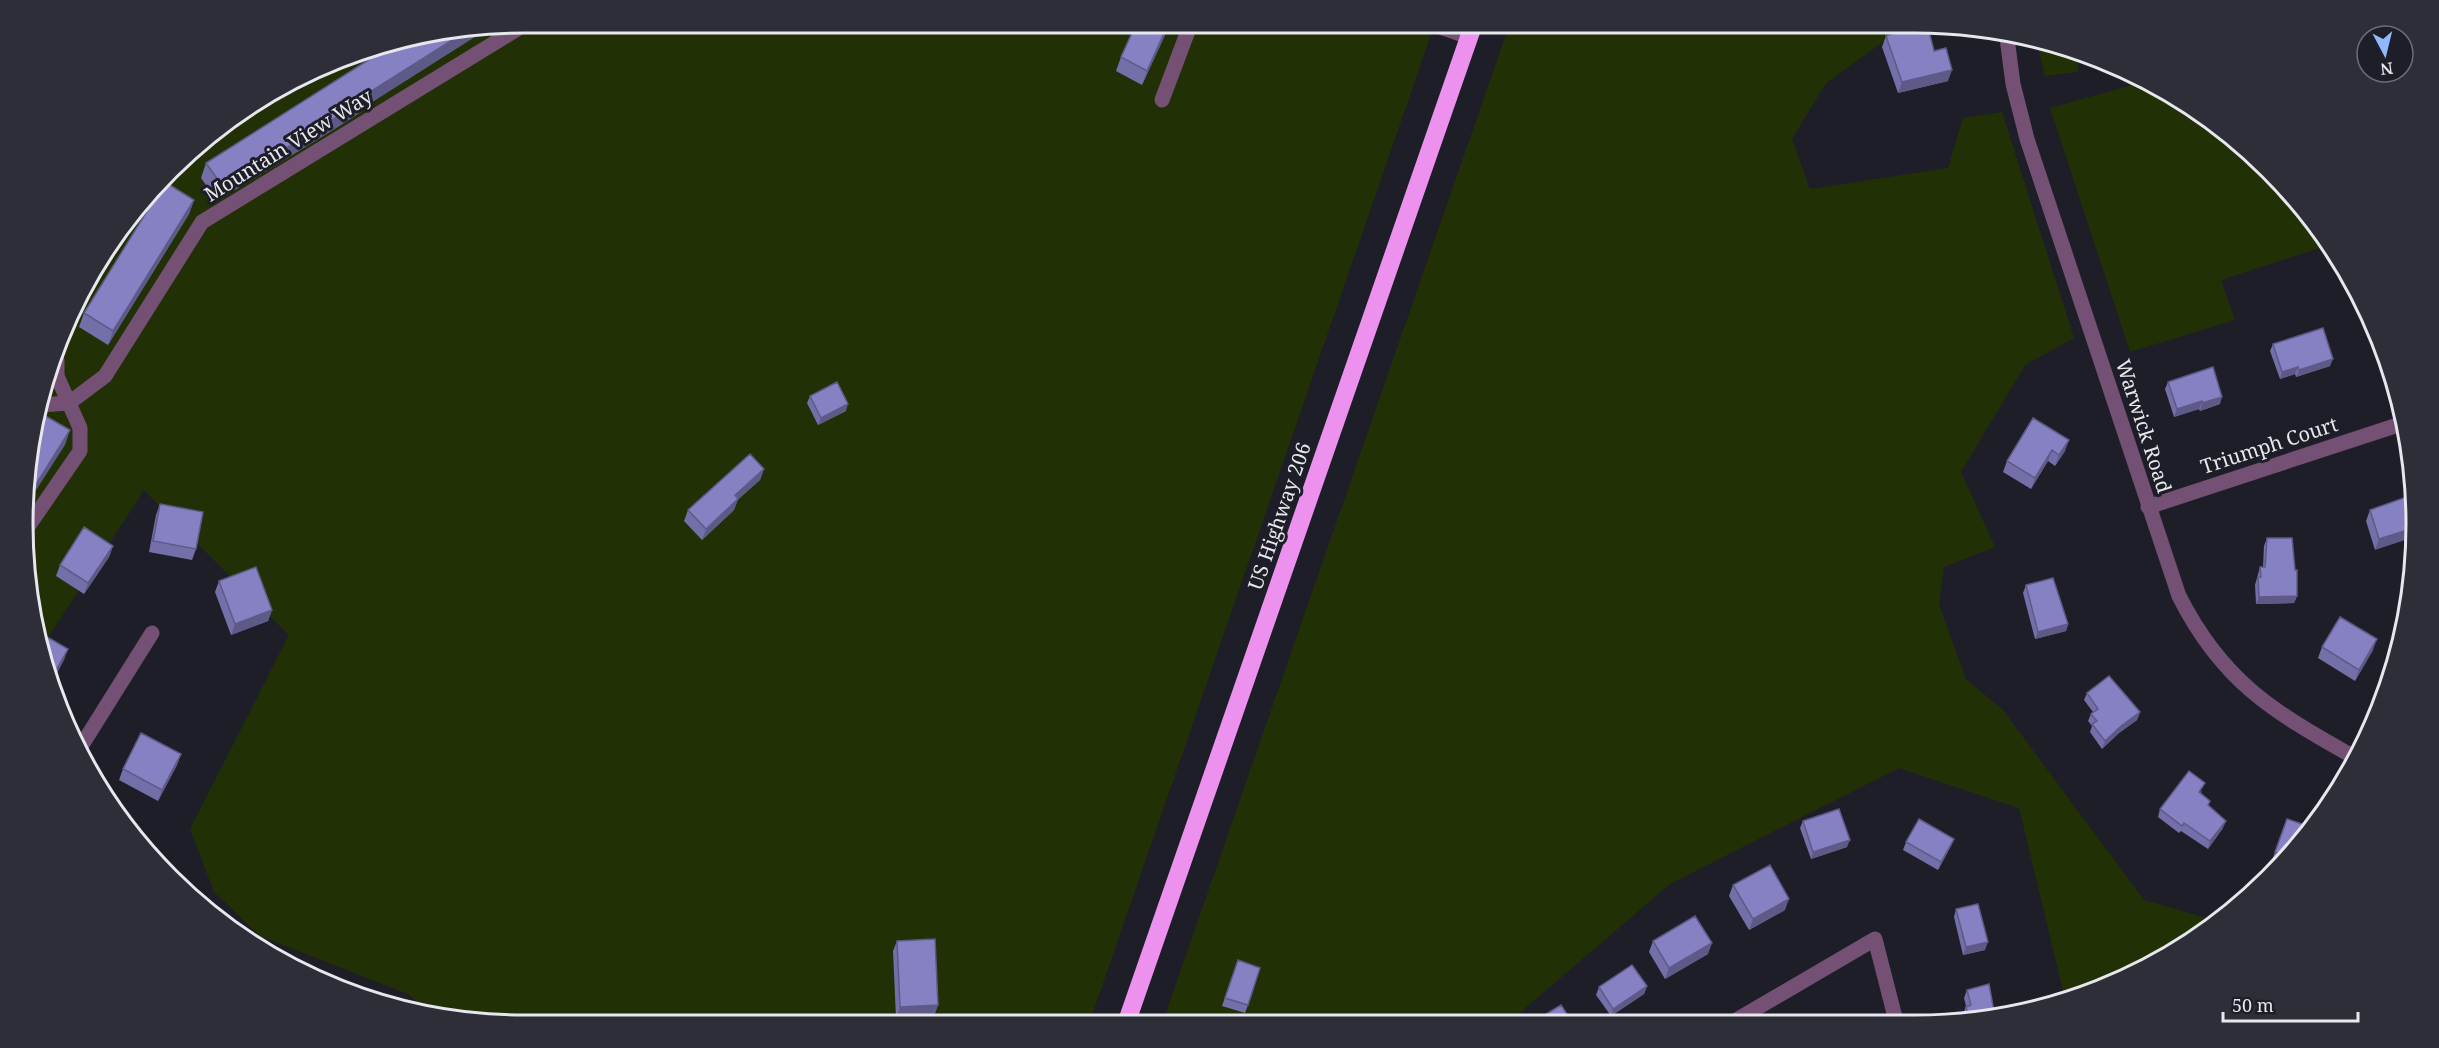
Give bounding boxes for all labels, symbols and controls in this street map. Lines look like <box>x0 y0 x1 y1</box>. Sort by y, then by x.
north arrow <box>2355 24 2415 84</box>
text: N <box>2379 57 2394 81</box>
street label: Mountain View Way <box>199 82 378 208</box>
street label: Warwick Road <box>2110 356 2178 496</box>
street label: Triumph Court <box>2197 410 2341 480</box>
street label: US Highway 206 <box>1241 439 1317 593</box>
scale bar <box>2223 985 2358 1023</box>
text: 50 m <box>2232 993 2274 1017</box>

